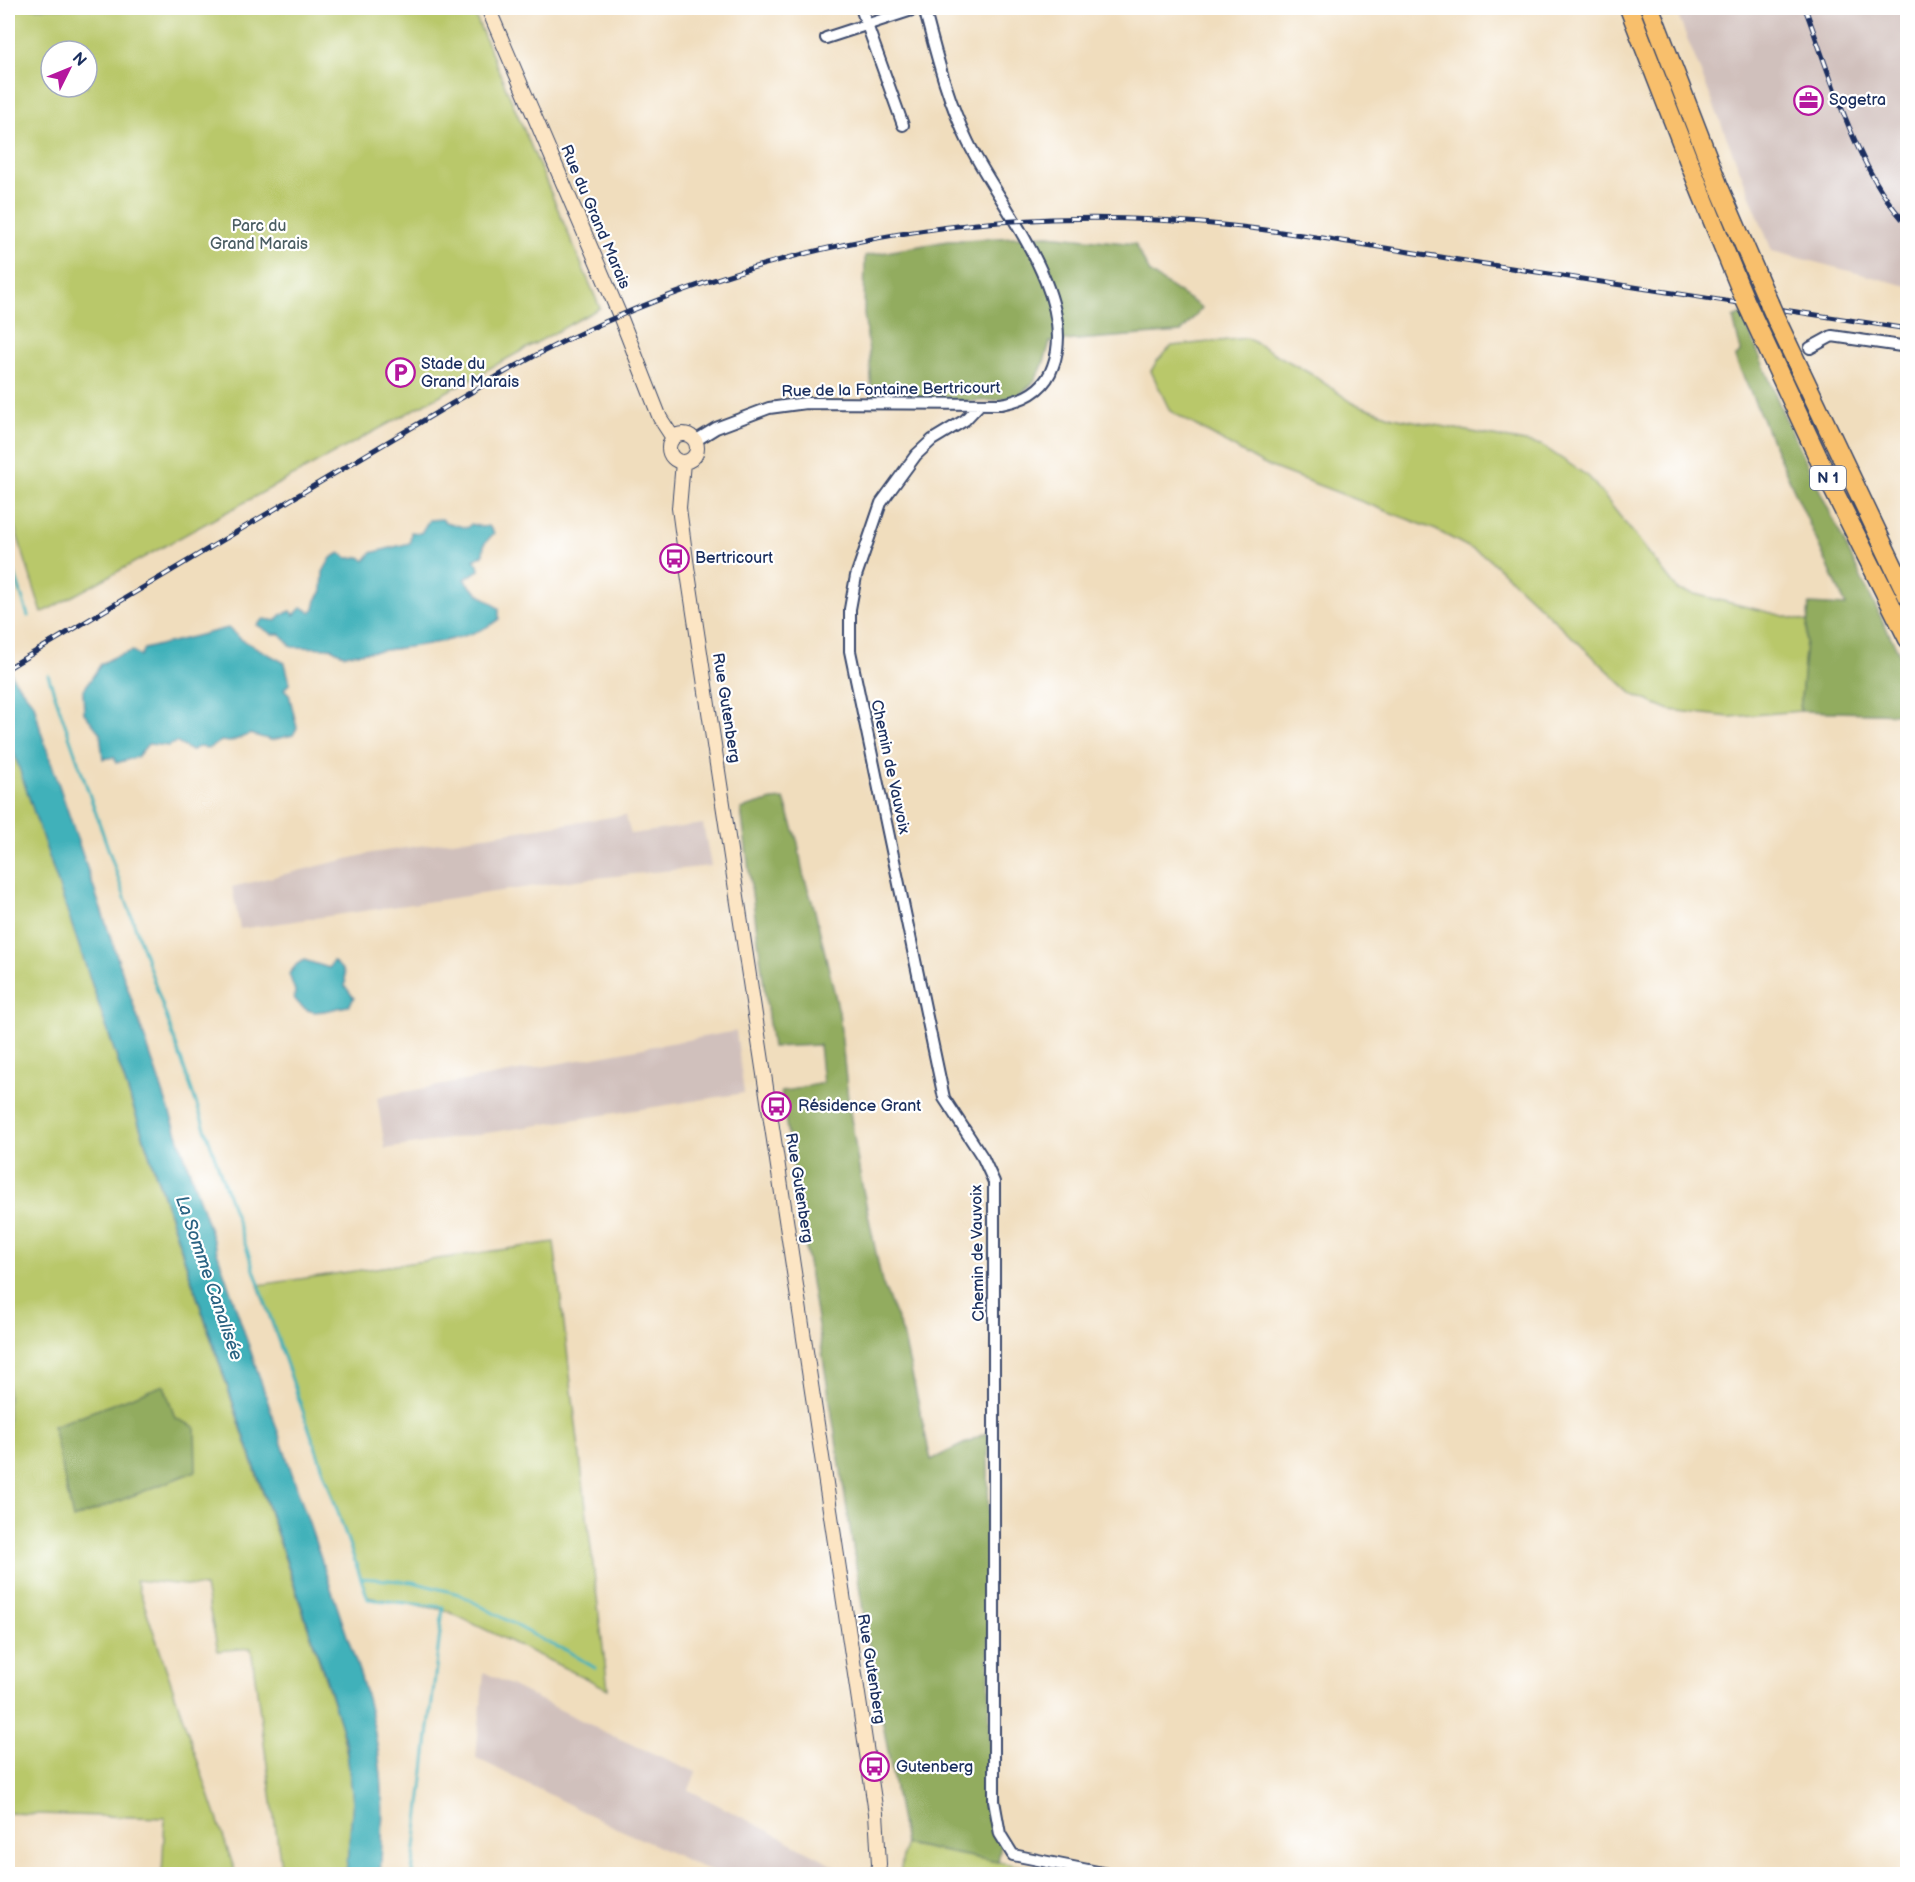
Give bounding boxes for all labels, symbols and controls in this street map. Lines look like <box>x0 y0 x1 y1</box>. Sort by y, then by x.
north arrow <box>39 39 99 99</box>
text: N <box>68 49 90 71</box>
office icon: Sogetra <box>1792 84 1824 116</box>
place label: Sogetra <box>1829 91 1886 110</box>
street label: Rue du Grand Marais <box>556 142 634 292</box>
park label: Parc du Grand Marais <box>210 217 308 254</box>
place label: Stade du Grand Marais <box>421 355 519 392</box>
parking icon: Stade du Grand Marais <box>384 357 416 389</box>
street label: Rue de la Fontaine Bertricourt <box>781 379 1001 401</box>
road number: N 1 <box>1810 466 1846 490</box>
bus stop icon: Bertricourt <box>658 542 690 574</box>
place label: Bertricourt <box>695 549 773 568</box>
street label: Rue Gutenberg <box>708 652 744 764</box>
street label: Chemin de Vauvoix <box>866 698 914 836</box>
bus stop icon: Résidence Grant <box>761 1090 793 1122</box>
place label: Résidence Grant <box>798 1097 921 1116</box>
street label: Rue Gutenberg <box>781 1132 817 1244</box>
street label: Chemin de Vauvoix <box>967 1184 989 1322</box>
water label: La Somme Canalisée <box>171 1193 247 1363</box>
street label: Rue Gutenberg <box>853 1613 889 1725</box>
bus stop icon: Gutenberg <box>859 1751 891 1783</box>
place label: Gutenberg <box>896 1758 973 1777</box>

